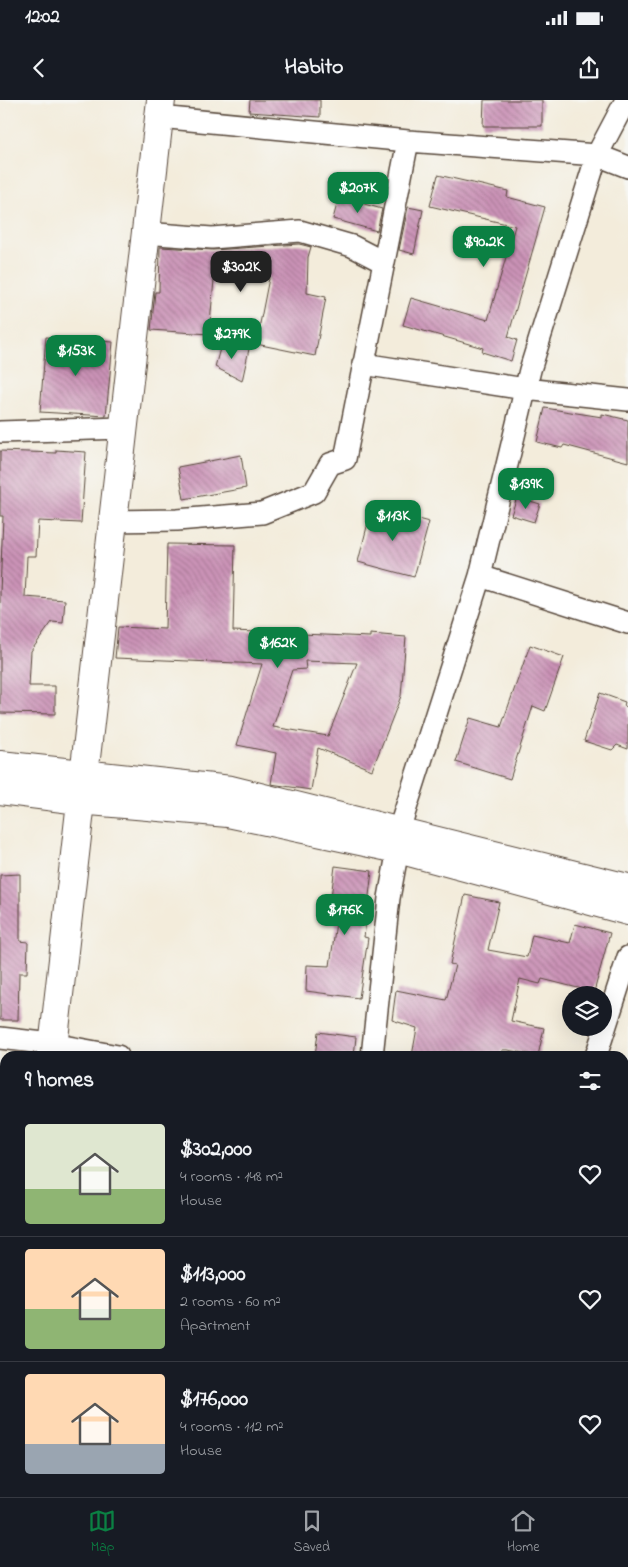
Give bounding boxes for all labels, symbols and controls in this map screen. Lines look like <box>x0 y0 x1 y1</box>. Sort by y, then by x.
text: 12:02 <box>25 4 60 31</box>
text: Habito <box>284 52 344 84</box>
icon: back <box>25 54 53 82</box>
icon: share <box>575 54 603 82</box>
pin: $207K <box>323 172 393 214</box>
text: $207K <box>339 176 377 200</box>
pin: $90.2K <box>443 226 525 268</box>
text: $90.2K <box>464 230 504 254</box>
pin: $302K <box>206 250 276 293</box>
text: $302K <box>222 255 260 279</box>
pin: $279K <box>197 318 267 360</box>
text: $279K <box>214 322 250 346</box>
pin: $153K <box>41 334 111 377</box>
text: $153K <box>57 339 95 363</box>
pin: $139K <box>491 468 561 510</box>
text: $139K <box>509 472 543 496</box>
pin: $113K <box>358 500 428 542</box>
text: $113K <box>376 504 410 528</box>
pin: $162K <box>243 626 313 669</box>
text: $162K <box>259 631 297 655</box>
pin: $176K <box>310 894 380 936</box>
text: $176K <box>327 898 363 922</box>
map controls <box>562 986 612 1036</box>
button: layers <box>562 986 612 1036</box>
text: 9 homes <box>25 1066 94 1096</box>
icon: filters <box>576 1067 604 1095</box>
text: $302,000 <box>180 1135 252 1165</box>
icon: home <box>65 1144 125 1204</box>
icon: heart <box>576 1160 604 1188</box>
text: 4 rooms · 148 m² <box>180 1165 283 1189</box>
text: House <box>180 1189 222 1213</box>
text: $113,000 <box>180 1260 246 1290</box>
icon: home <box>65 1269 125 1329</box>
icon: heart <box>576 1285 604 1313</box>
text: 2 rooms · 60 m² <box>180 1290 281 1314</box>
text: Apartment <box>180 1314 250 1338</box>
text: $176,000 <box>180 1385 248 1415</box>
icon: home <box>65 1394 125 1454</box>
icon: heart <box>576 1410 604 1438</box>
text: 4 rooms · 112 m² <box>180 1415 283 1439</box>
text: House <box>180 1439 222 1463</box>
tab: Map <box>88 1507 116 1558</box>
tab: Saved <box>293 1507 330 1558</box>
tab: Home <box>507 1507 540 1558</box>

